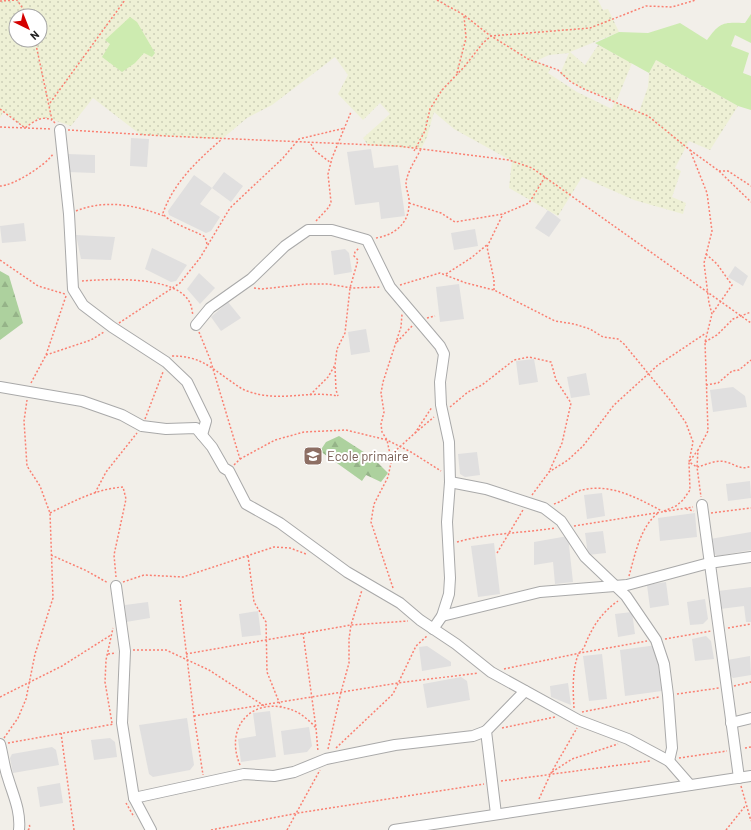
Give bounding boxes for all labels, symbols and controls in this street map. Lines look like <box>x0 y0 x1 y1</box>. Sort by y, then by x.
north arrow <box>8 8 48 48</box>
text: N <box>28 28 42 43</box>
school or university icon: Ecole primaire <box>302 445 324 467</box>
place label: Ecole primaire <box>327 448 409 464</box>

